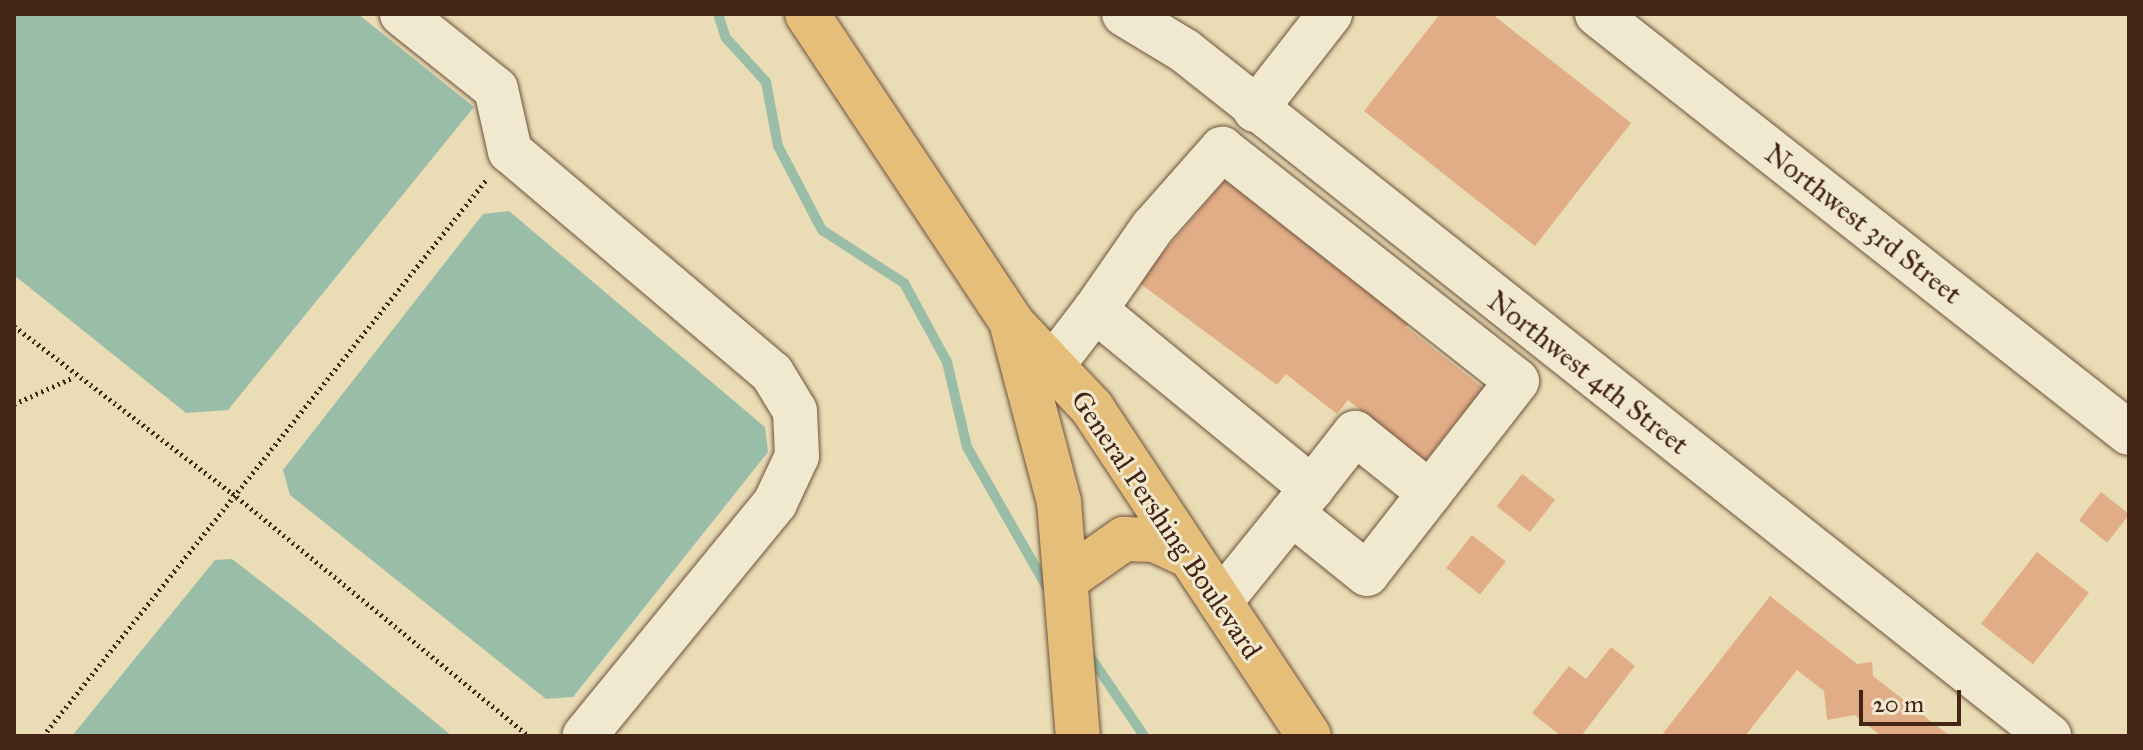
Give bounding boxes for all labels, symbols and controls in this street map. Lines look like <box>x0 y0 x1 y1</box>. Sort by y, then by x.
street label: Northwest 3rd Street <box>1758 137 1968 311</box>
street label: Northwest 4th Street <box>1481 284 1695 462</box>
street label: General Pershing Boulevard <box>1064 384 1268 666</box>
scale bar <box>1863 674 1965 724</box>
text: 20 m <box>1873 689 1924 719</box>

